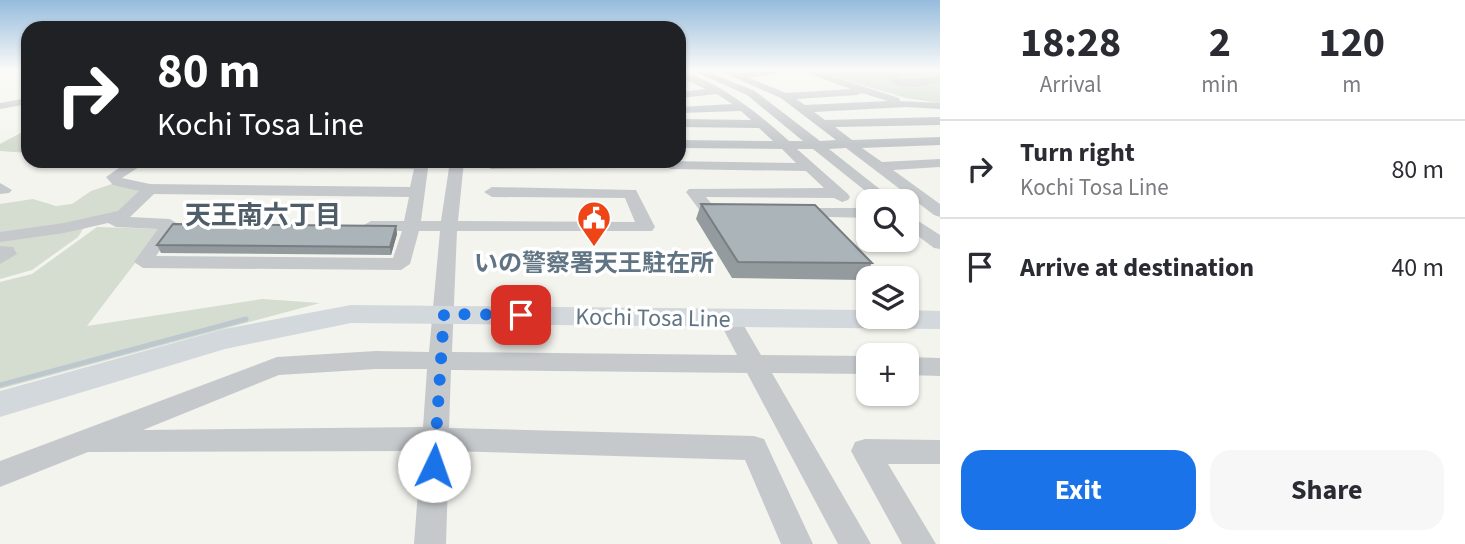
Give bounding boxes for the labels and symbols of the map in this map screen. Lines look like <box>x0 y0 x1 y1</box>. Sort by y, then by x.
district label: 天王南六丁目 <box>185 197 341 234</box>
public building icon: いの警察署天王駐在所 <box>575 199 613 248</box>
place label: いの警察署天王駐在所 <box>474 246 714 281</box>
pin <box>491 285 551 345</box>
street label: Kochi Tosa Line <box>575 299 731 337</box>
position arrow <box>397 429 471 503</box>

